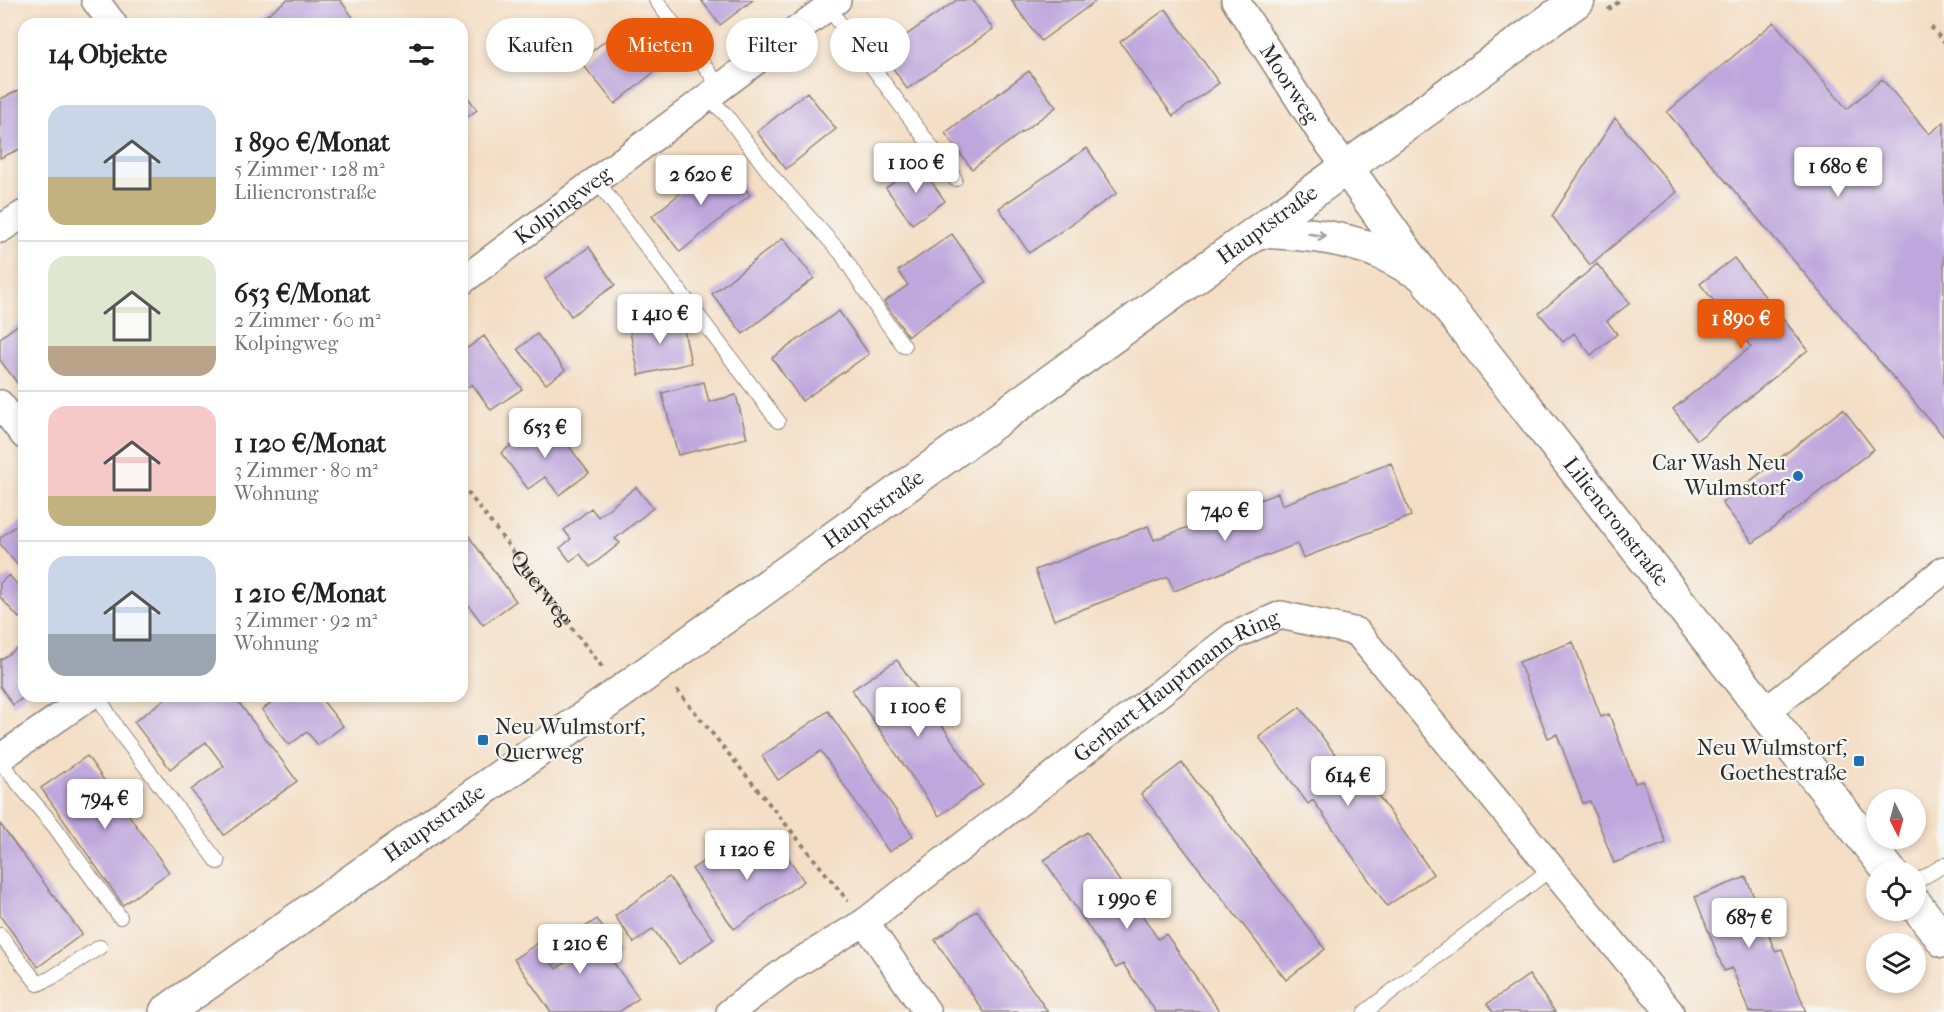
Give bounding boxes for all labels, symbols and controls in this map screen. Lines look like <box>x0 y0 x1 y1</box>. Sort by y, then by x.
chip: Kaufen <box>486 18 594 72</box>
chip: Mieten <box>606 18 714 72</box>
chip: Filter <box>726 18 818 72</box>
chip: Neu <box>830 18 910 72</box>
icon: filters <box>405 38 438 71</box>
text: 14 Objekte <box>48 39 167 70</box>
street label: Moorweg <box>1254 39 1325 129</box>
text: 1 890 €/Monat <box>234 127 390 158</box>
icon: home <box>96 129 168 201</box>
pin: 1 100 € <box>861 143 971 194</box>
pin: 1 680 € <box>1783 147 1893 198</box>
text: 1 100 € <box>888 151 944 174</box>
pin: 2 620 € <box>646 155 756 206</box>
text: 1 680 € <box>1808 155 1868 178</box>
text: 5 Zimmer · 128 m² <box>234 158 385 181</box>
street label: Kolpingweg <box>509 161 617 250</box>
text: 2 620 € <box>670 163 732 186</box>
street label: Hauptstraße <box>1212 179 1323 270</box>
text: Liliencronstraße <box>234 181 377 204</box>
one-way arrow <box>1306 230 1326 241</box>
text: 653 €/Monat <box>234 278 370 309</box>
icon: home <box>96 280 168 352</box>
pin: 1 410 € <box>605 294 715 345</box>
pin: 1 890 € <box>1686 299 1796 350</box>
text: 1 410 € <box>631 302 689 325</box>
text: 1 890 € <box>1711 307 1771 330</box>
text: 2 Zimmer · 60 m² <box>234 309 381 332</box>
text: Kolpingweg <box>234 332 338 355</box>
pin: 653 € <box>503 408 587 459</box>
text: 653 € <box>523 416 567 439</box>
text: 1 120 €/Monat <box>234 428 386 459</box>
icon: home <box>96 430 168 502</box>
place label: Car Wash Neu Wulmstorf <box>1652 450 1791 501</box>
street label: Liliencronstraße <box>1557 452 1675 592</box>
text: 3 Zimmer · 80 m² <box>234 459 378 482</box>
street label: Hauptstraße <box>818 464 929 555</box>
marker: Car Wash Neu Wulmstorf <box>1791 469 1805 483</box>
text: Wohnung <box>234 482 319 505</box>
pin: 740 € <box>1183 491 1267 542</box>
text: 740 € <box>1201 499 1249 522</box>
street label: Querweg <box>504 545 579 631</box>
text: 1 210 €/Monat <box>234 578 386 609</box>
icon: home <box>96 580 168 652</box>
street label: Gerhart-Hauptmann-Ring <box>1068 604 1284 768</box>
text: 3 Zimmer · 92 m² <box>234 609 377 632</box>
text: Wohnung <box>234 632 319 655</box>
pin: 1 100 € <box>863 687 973 738</box>
text: 1 100 € <box>890 695 946 718</box>
place label: Neu Wulmstorf, Querweg <box>495 714 645 765</box>
marker: Neu Wulmstorf, Querweg <box>476 733 490 747</box>
place label: Neu Wulmstorf, Goethestraße <box>1697 735 1847 786</box>
marker: Neu Wulmstorf, Goethestraße <box>1852 754 1866 768</box>
pin: 614 € <box>1306 756 1390 807</box>
text: 614 € <box>1325 764 1371 787</box>
pin: 794 € <box>63 779 147 830</box>
street label: Hauptstraße <box>378 779 490 868</box>
text: 794 € <box>81 787 129 810</box>
north arrow <box>1866 789 1926 849</box>
map controls <box>1866 789 1926 993</box>
pin: 1 120 € <box>692 830 802 881</box>
text: 1 120 € <box>719 838 775 861</box>
button: locate <box>1866 861 1926 921</box>
pin: 1 990 € <box>1072 879 1182 930</box>
text: 1 990 € <box>1097 887 1157 910</box>
pin: 687 € <box>1707 898 1791 949</box>
text: 687 € <box>1726 906 1772 929</box>
pin: 1 210 € <box>525 924 635 975</box>
text: 1 210 € <box>552 932 608 955</box>
button: layers <box>1866 933 1926 993</box>

